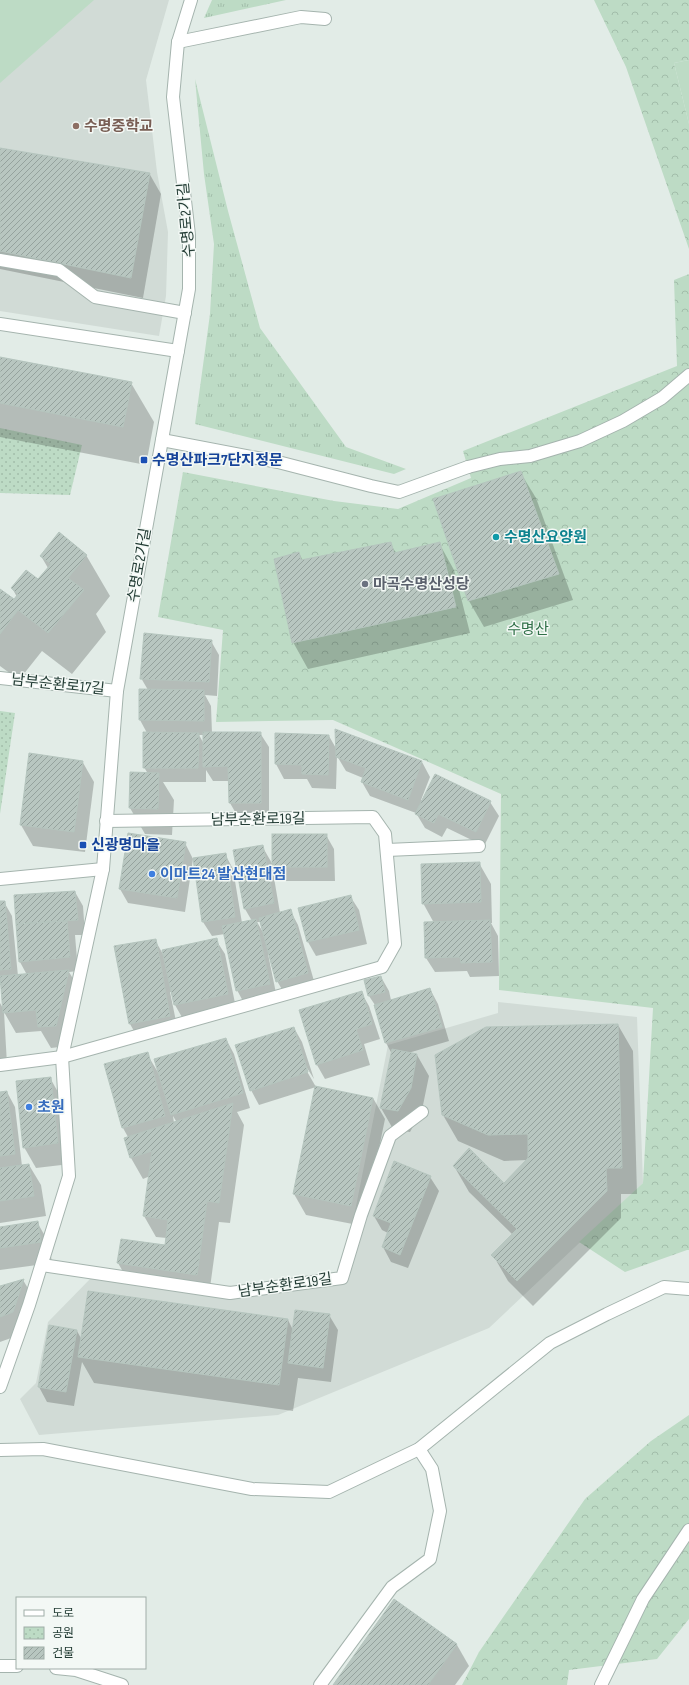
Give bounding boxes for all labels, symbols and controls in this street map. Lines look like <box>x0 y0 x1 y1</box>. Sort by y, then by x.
place label: 수명중학교 <box>84 117 153 136</box>
marker: 수명중학교 <box>71 121 81 131</box>
street label: 수명로2가길 <box>174 182 199 258</box>
place label: 수명산파크7단지정문 <box>152 451 283 470</box>
marker: 수명산파크7단지정문 <box>139 455 149 465</box>
street label: 수명로2가길 <box>124 526 155 604</box>
place label: 수명산요양원 <box>504 528 587 547</box>
marker: 수명산요양원 <box>491 532 501 542</box>
place label: 마곡수명산성당 <box>373 575 470 594</box>
marker: 마곡수명산성당 <box>360 579 370 589</box>
park label: 수명산 <box>507 620 549 639</box>
street label: 남부순환로17길 <box>10 670 106 699</box>
street label: 남부순환로19길 <box>210 809 306 830</box>
place label: 신광명마을 <box>91 836 160 855</box>
marker: 신광명마을 <box>78 840 88 850</box>
place label: 이마트24 발산현대점 <box>160 865 286 884</box>
marker: 이마트24 발산현대점 <box>147 869 157 879</box>
place label: 초원 <box>37 1098 65 1117</box>
marker: 초원 <box>24 1102 34 1112</box>
street label: 남부순환로19길 <box>237 1269 333 1301</box>
legend <box>16 1597 146 1669</box>
text: 도로 <box>52 1606 74 1621</box>
text: 공원 <box>52 1626 74 1641</box>
text: 건물 <box>52 1646 74 1661</box>

